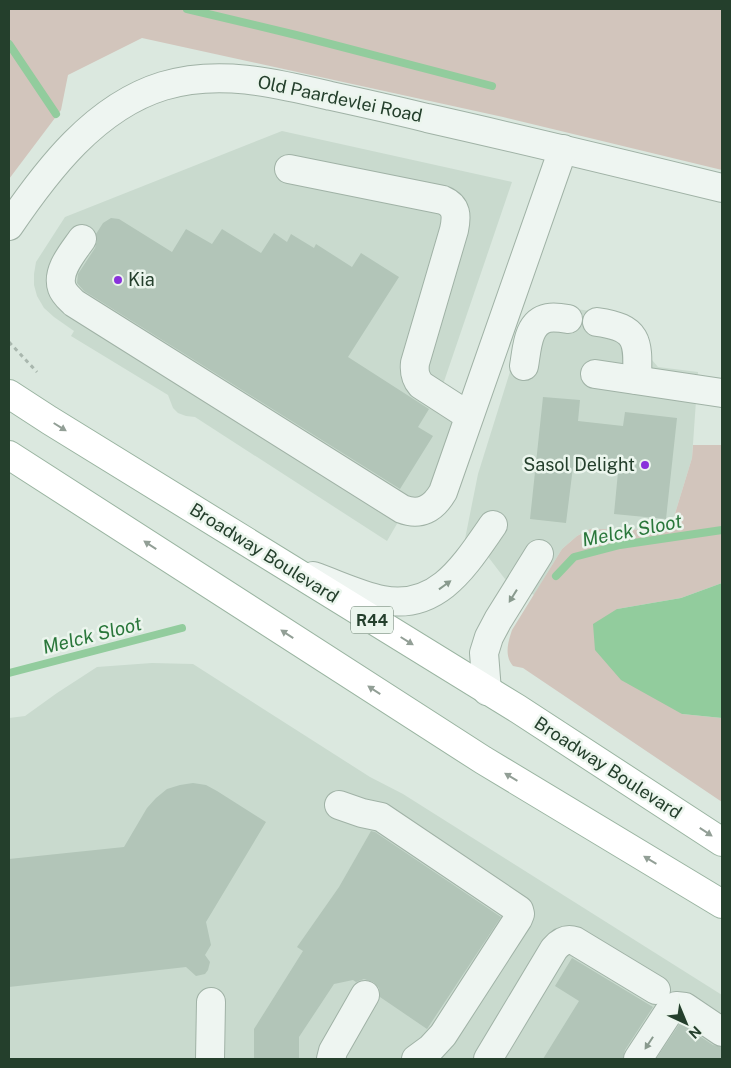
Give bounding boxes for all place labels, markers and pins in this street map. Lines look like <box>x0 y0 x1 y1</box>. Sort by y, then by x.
place label: Kia <box>128 269 155 290</box>
marker: Kia <box>112 274 124 286</box>
place label: Sasol Delight <box>523 454 635 475</box>
marker: Sasol Delight <box>639 459 651 471</box>

